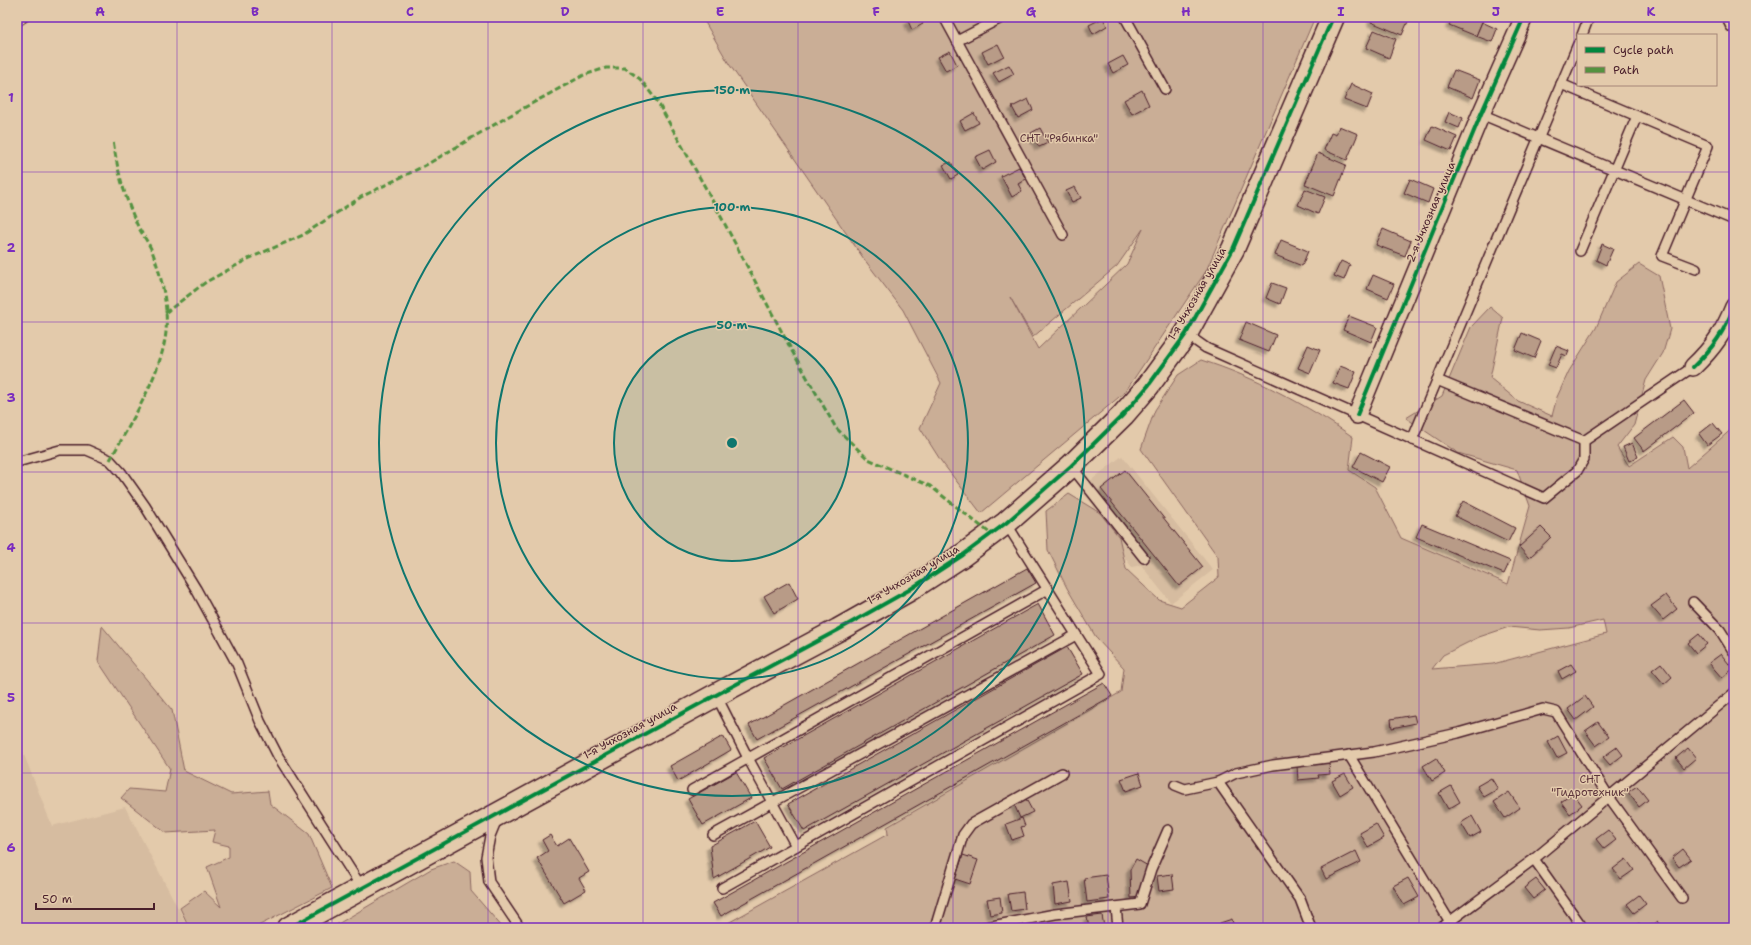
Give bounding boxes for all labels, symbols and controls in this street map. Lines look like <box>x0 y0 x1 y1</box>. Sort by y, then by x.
text: A <box>95 3 105 20</box>
text: B <box>251 3 259 20</box>
text: C <box>406 3 414 20</box>
text: D <box>560 3 570 20</box>
text: E <box>716 3 725 20</box>
text: F <box>872 3 880 20</box>
text: G <box>1026 3 1037 20</box>
text: H <box>1181 3 1191 20</box>
text: I <box>1337 3 1345 20</box>
text: J <box>1492 3 1500 20</box>
text: K <box>1647 3 1656 20</box>
legend <box>1577 34 1717 86</box>
text: Cycle path <box>1613 42 1674 58</box>
text: Path <box>1613 62 1639 78</box>
text: 150 m <box>714 82 750 98</box>
text: 1 <box>8 89 14 106</box>
park label: СНТ "Рябинка" <box>1020 131 1098 146</box>
street label: 2-я Учхозная улица <box>1403 159 1459 265</box>
text: 100 m <box>714 199 751 215</box>
text: 2 <box>6 239 16 256</box>
street label: 1-я Учхозная улица <box>1164 245 1230 343</box>
text: 50 m <box>717 317 748 333</box>
text: 3 <box>6 389 16 406</box>
centre of rings <box>725 436 739 450</box>
text: 4 <box>6 539 16 556</box>
street label: 1-я Учхозная улица <box>864 541 962 609</box>
text: 5 <box>7 689 15 706</box>
street label: 1-я Учхозная улица <box>580 699 680 763</box>
park label: СНТ "Гидротехник" <box>1551 772 1629 800</box>
text: 6 <box>6 839 16 856</box>
scale bar <box>36 885 154 911</box>
text: 50 m <box>42 891 72 907</box>

